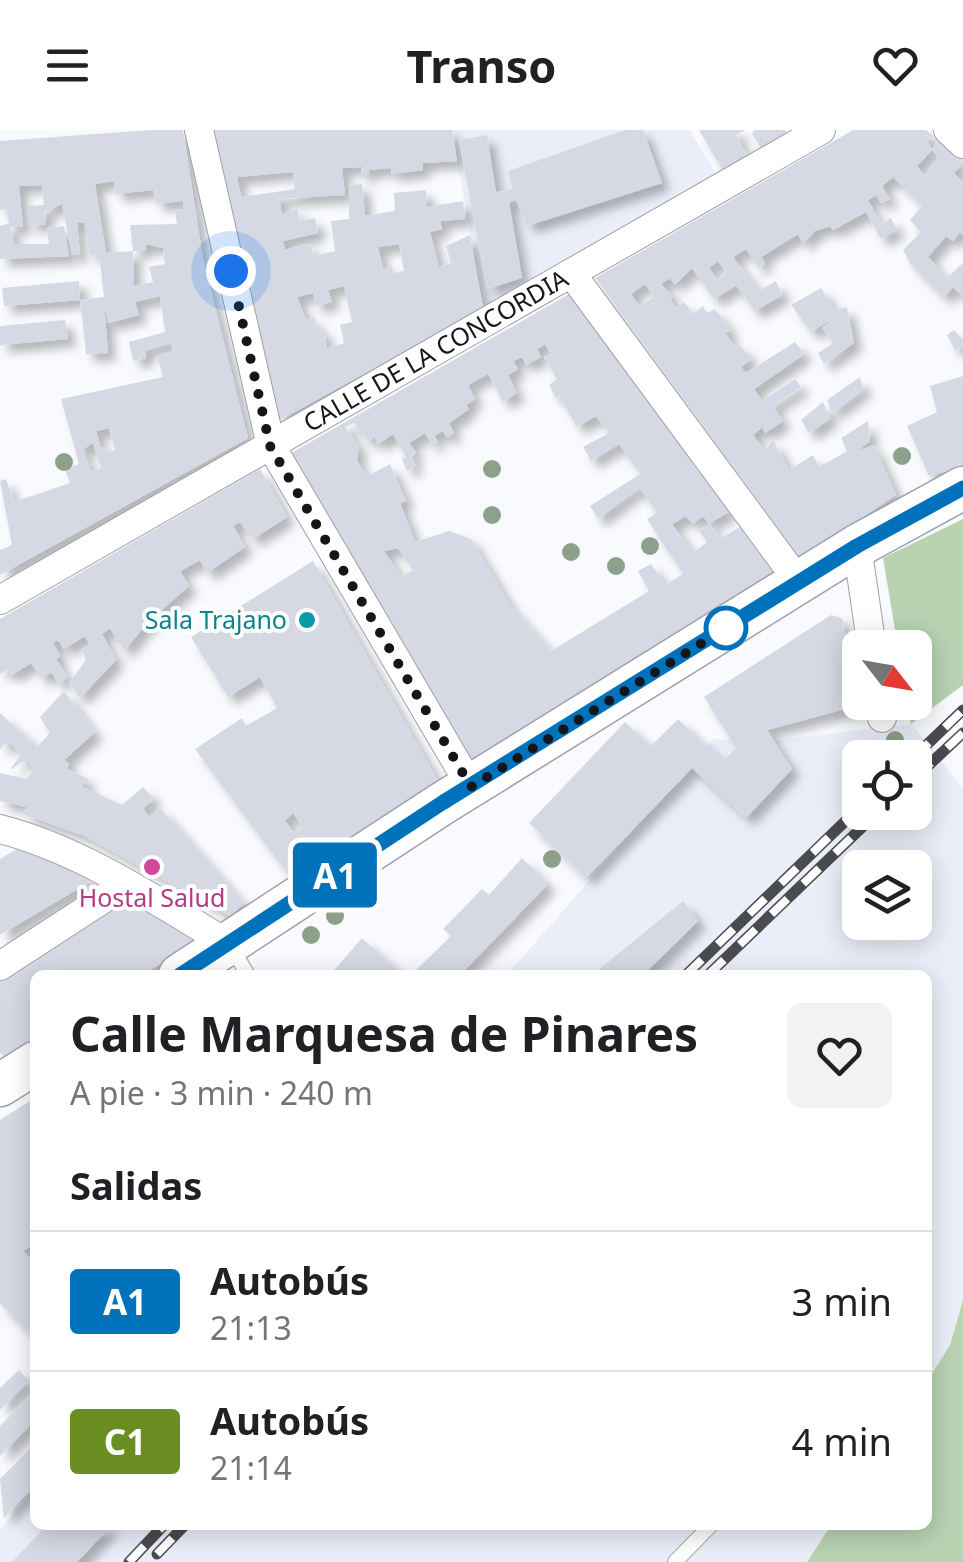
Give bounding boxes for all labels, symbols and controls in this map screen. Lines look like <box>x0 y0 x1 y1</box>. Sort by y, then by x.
text: Transo <box>407 35 556 96</box>
icon: menu <box>40 38 95 93</box>
icon: heart <box>868 38 923 93</box>
your location <box>206 246 256 296</box>
street label: CALLE DE LA CONCORDIA <box>297 261 574 439</box>
place label: Sala Trajano <box>145 602 287 636</box>
unlabelled marker <box>705 607 747 649</box>
marker: Sala Trajano <box>296 609 318 631</box>
north arrow <box>842 630 932 720</box>
map controls <box>842 630 932 940</box>
button: locate <box>842 740 932 830</box>
line badge: A1 <box>290 842 380 908</box>
button: layers <box>842 850 932 940</box>
text: A1 <box>313 852 357 899</box>
marker: Hostal Salud <box>141 856 163 878</box>
place label: Hostal Salud <box>79 880 225 914</box>
text: Calle Marquesa de Pinares <box>70 1001 698 1066</box>
button: heart <box>787 1003 892 1108</box>
text: A pie · 3 min · 240 m <box>70 1071 373 1114</box>
text: Salidas <box>70 1159 202 1211</box>
text: Autobús <box>210 1254 369 1306</box>
text: 3 min <box>792 1275 892 1327</box>
text: A1 <box>103 1278 147 1325</box>
text: 21:13 <box>210 1306 292 1349</box>
text: Autobús <box>210 1394 369 1446</box>
text: 4 min <box>792 1415 892 1467</box>
text: C1 <box>104 1418 146 1465</box>
text: 21:14 <box>210 1446 292 1489</box>

